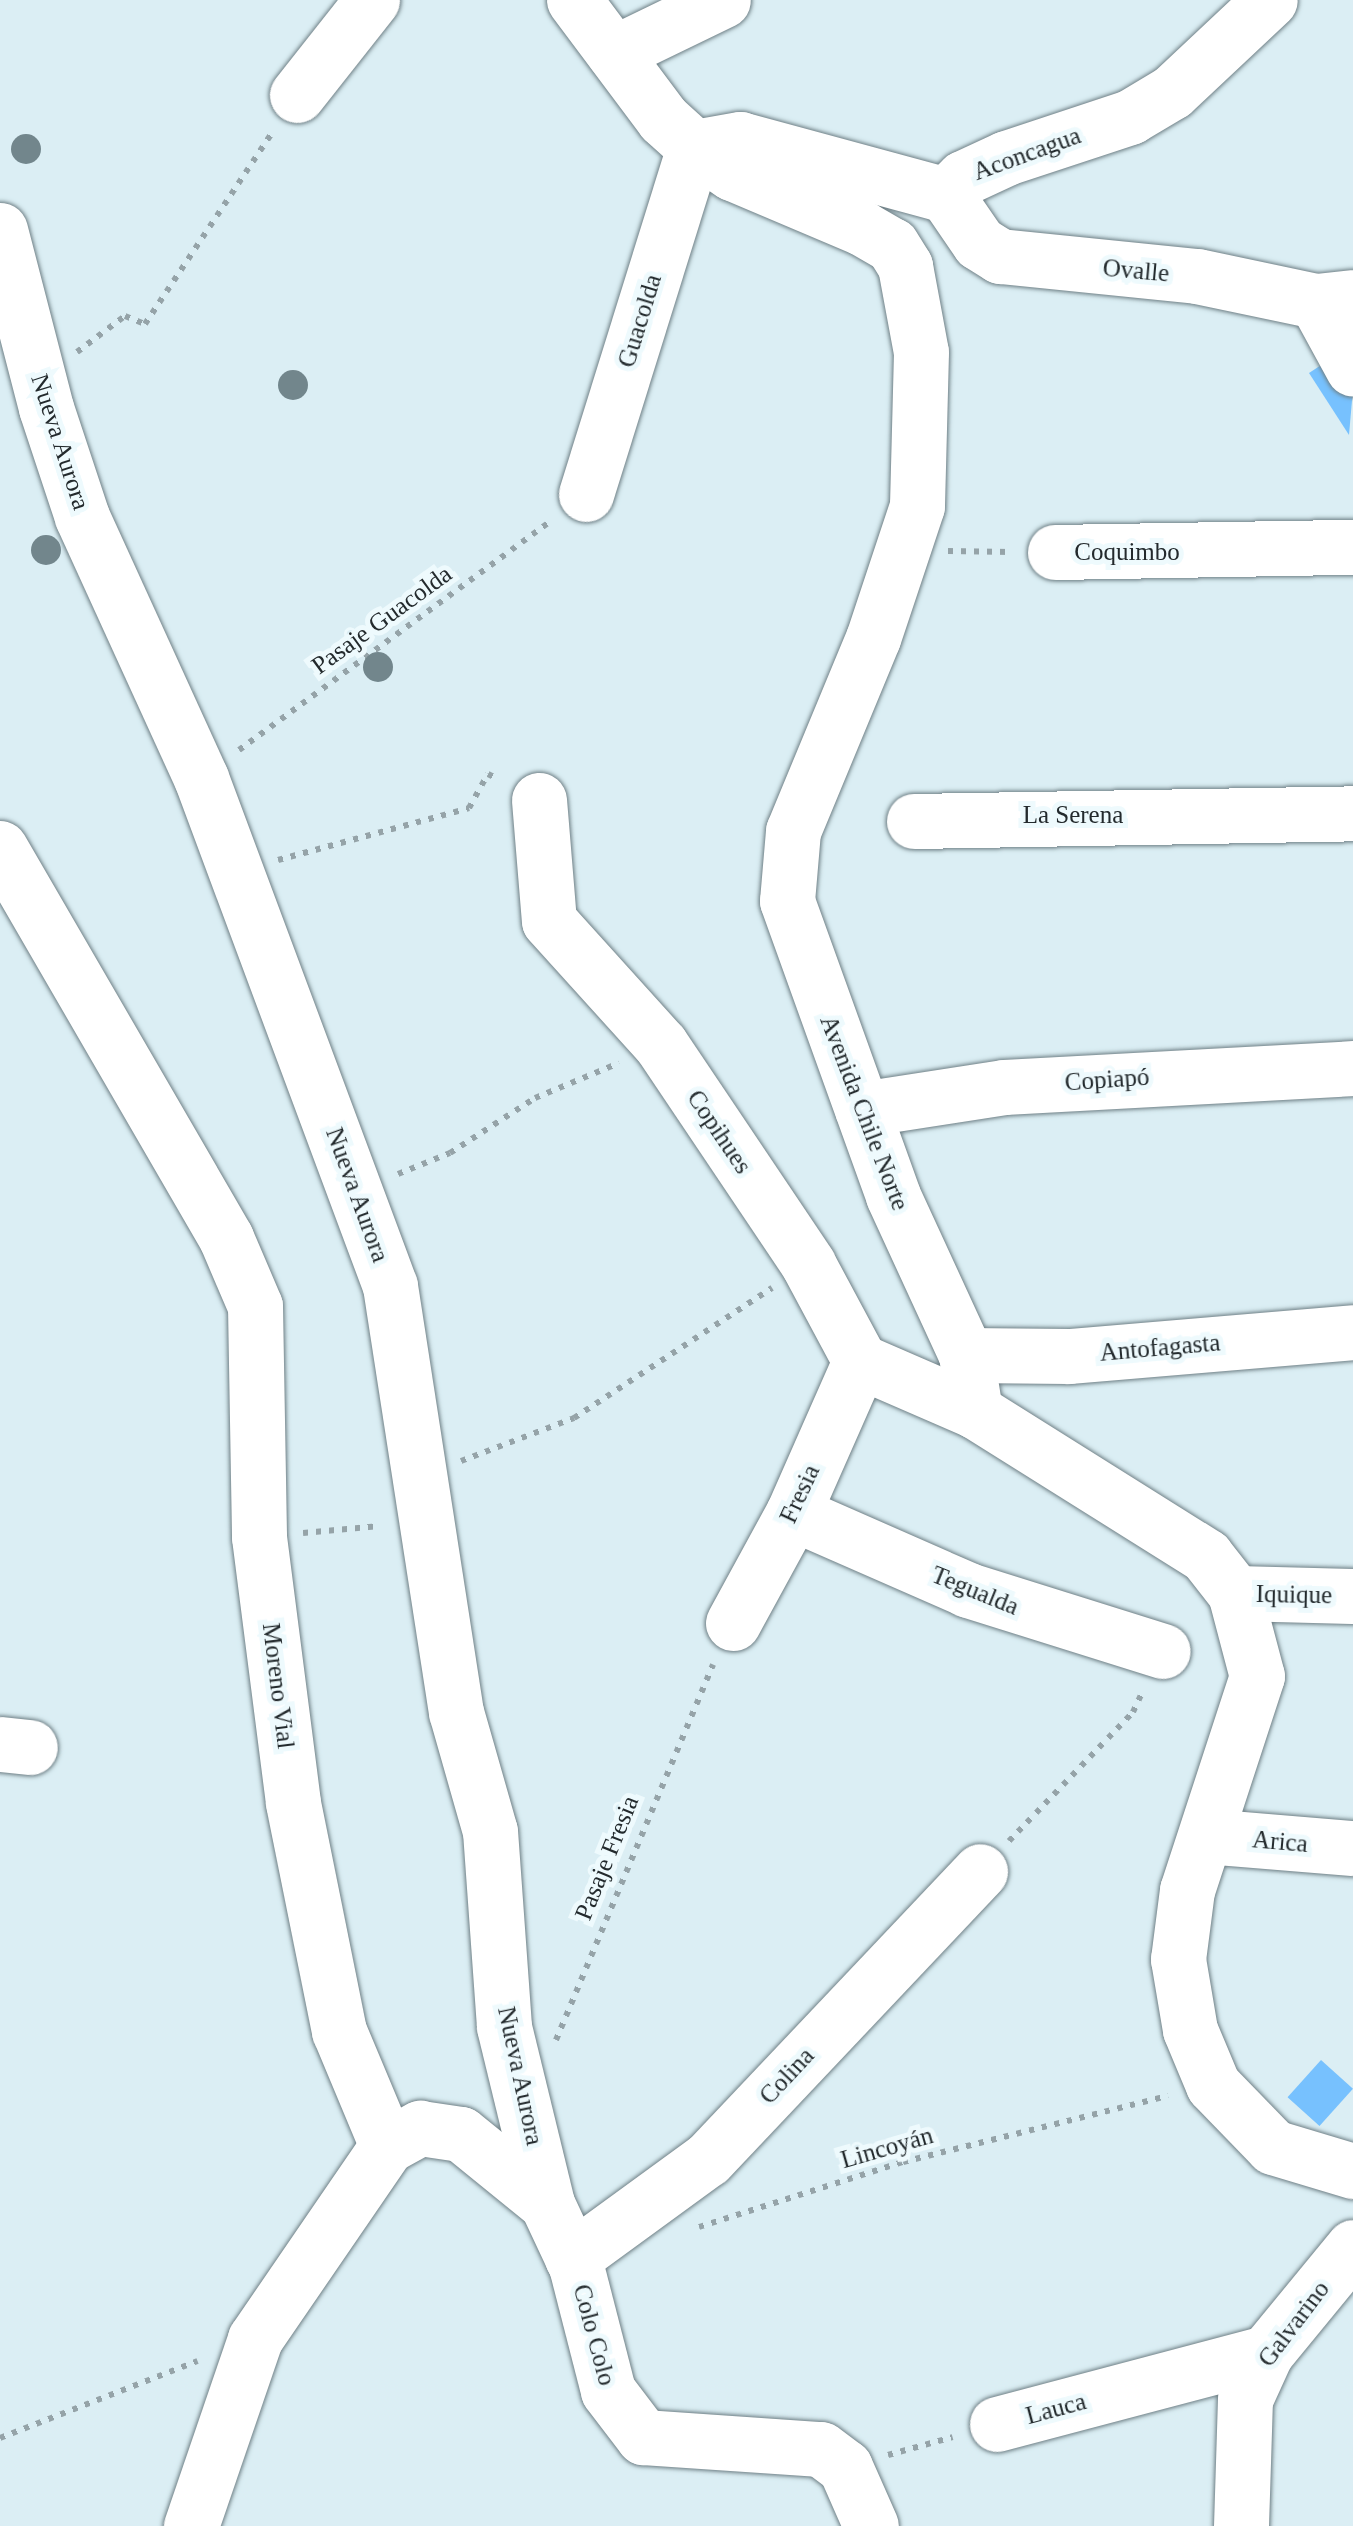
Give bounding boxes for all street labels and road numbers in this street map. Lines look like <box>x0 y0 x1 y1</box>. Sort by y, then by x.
street label: Aconcagua <box>969 121 1085 187</box>
street label: Ovalle <box>1102 253 1170 289</box>
street label: Guacolda <box>612 271 668 371</box>
street label: Nueva Aurora <box>24 370 96 514</box>
street label: Coquimbo <box>1074 537 1180 567</box>
street label: Pasaje Guacolda <box>306 559 458 681</box>
street label: La Serena <box>1023 800 1123 830</box>
street label: Avenida Chile Norte <box>813 1011 915 1215</box>
street label: Copiapó <box>1064 1062 1150 1098</box>
street label: Copihues <box>680 1084 758 1180</box>
street label: Nueva Aurora <box>319 1123 395 1267</box>
street label: Antofagasta <box>1099 1328 1221 1368</box>
street label: Fresia <box>773 1460 827 1528</box>
street label: Tegualda <box>927 1560 1023 1622</box>
street label: Iquique <box>1256 1579 1332 1611</box>
street label: Moreno Vial <box>255 1621 301 1751</box>
street label: Pasaje Fresia <box>569 1792 645 1924</box>
street label: Arica <box>1251 1825 1309 1859</box>
street label: Nueva Aurora <box>491 2003 549 2149</box>
street label: Colina <box>753 2041 821 2111</box>
street label: Lincoyán <box>837 2121 937 2175</box>
street label: Galvarino <box>1252 2275 1336 2373</box>
street label: Colo Colo <box>566 2281 622 2389</box>
street label: Lauca <box>1023 2387 1089 2431</box>

